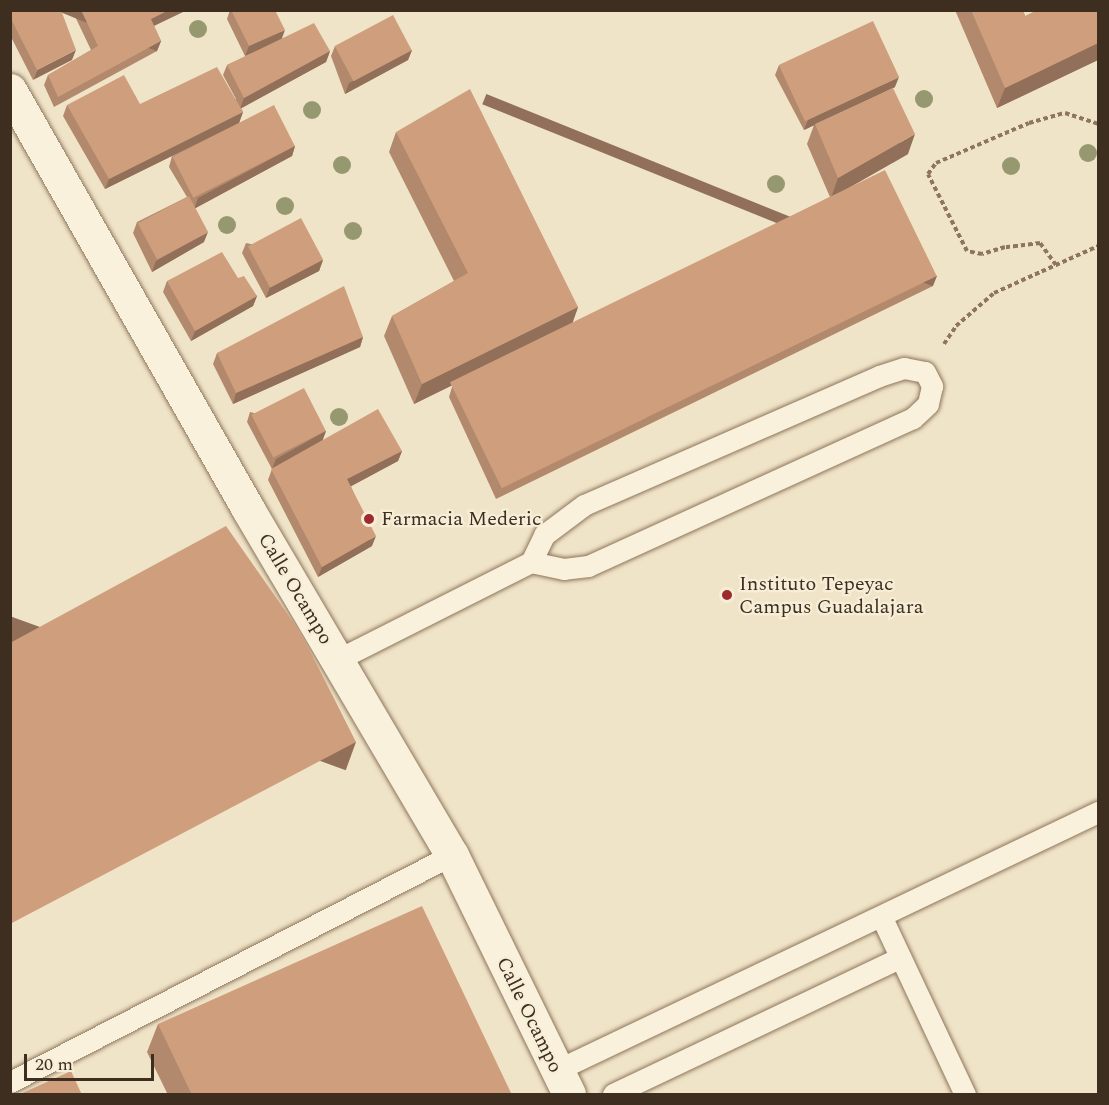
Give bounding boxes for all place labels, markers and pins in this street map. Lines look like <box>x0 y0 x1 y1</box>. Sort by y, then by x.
place label: Farmacia Mederic <box>381 507 542 531</box>
marker: Farmacia Mederic <box>362 512 376 526</box>
place label: Instituto Tepeyac Campus Guadalajara <box>739 572 924 619</box>
marker: Instituto Tepeyac Campus Guadalajara <box>720 588 734 602</box>

